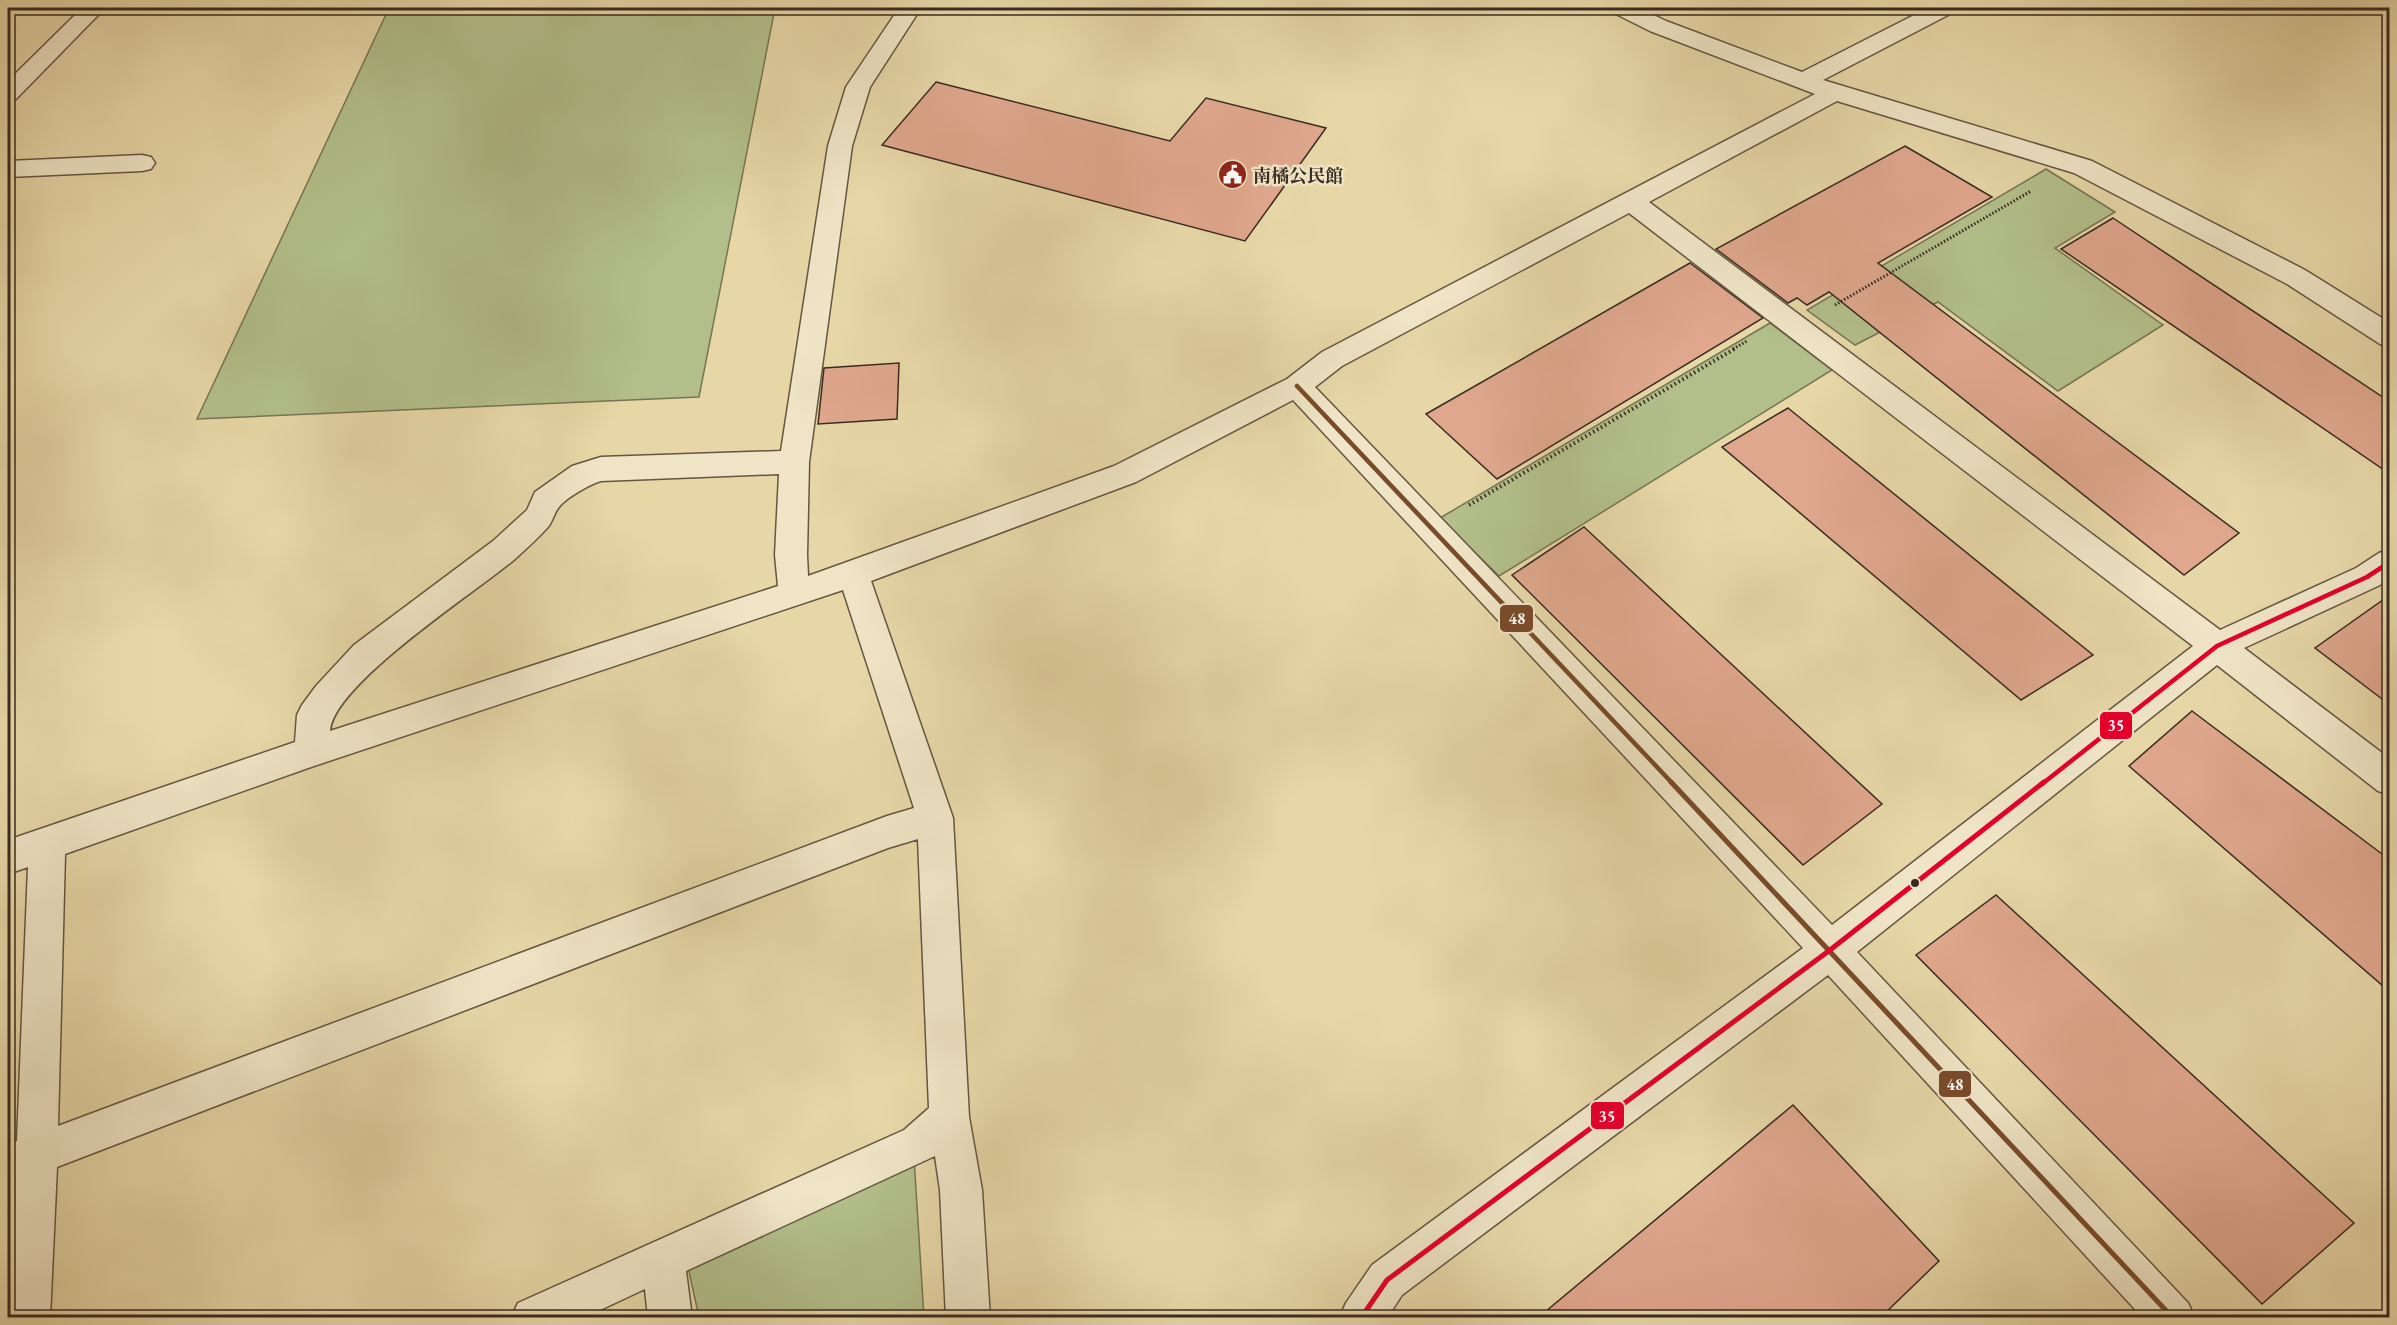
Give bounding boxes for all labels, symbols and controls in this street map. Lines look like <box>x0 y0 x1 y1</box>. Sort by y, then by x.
public building icon: 南橘公民館 <box>1216 159 1248 191</box>
place label: 南橘公民館 <box>1253 164 1343 187</box>
line badge: 48 <box>1499 604 1534 633</box>
text: 48 <box>1509 608 1525 629</box>
line badge: 35 <box>2099 711 2133 740</box>
text: 35 <box>2108 715 2124 736</box>
unlabelled marker <box>1909 877 1921 889</box>
line badge: 48 <box>1938 1070 1972 1098</box>
text: 48 <box>1947 1074 1963 1095</box>
line badge: 35 <box>1590 1101 1625 1130</box>
text: 35 <box>1599 1106 1615 1127</box>

